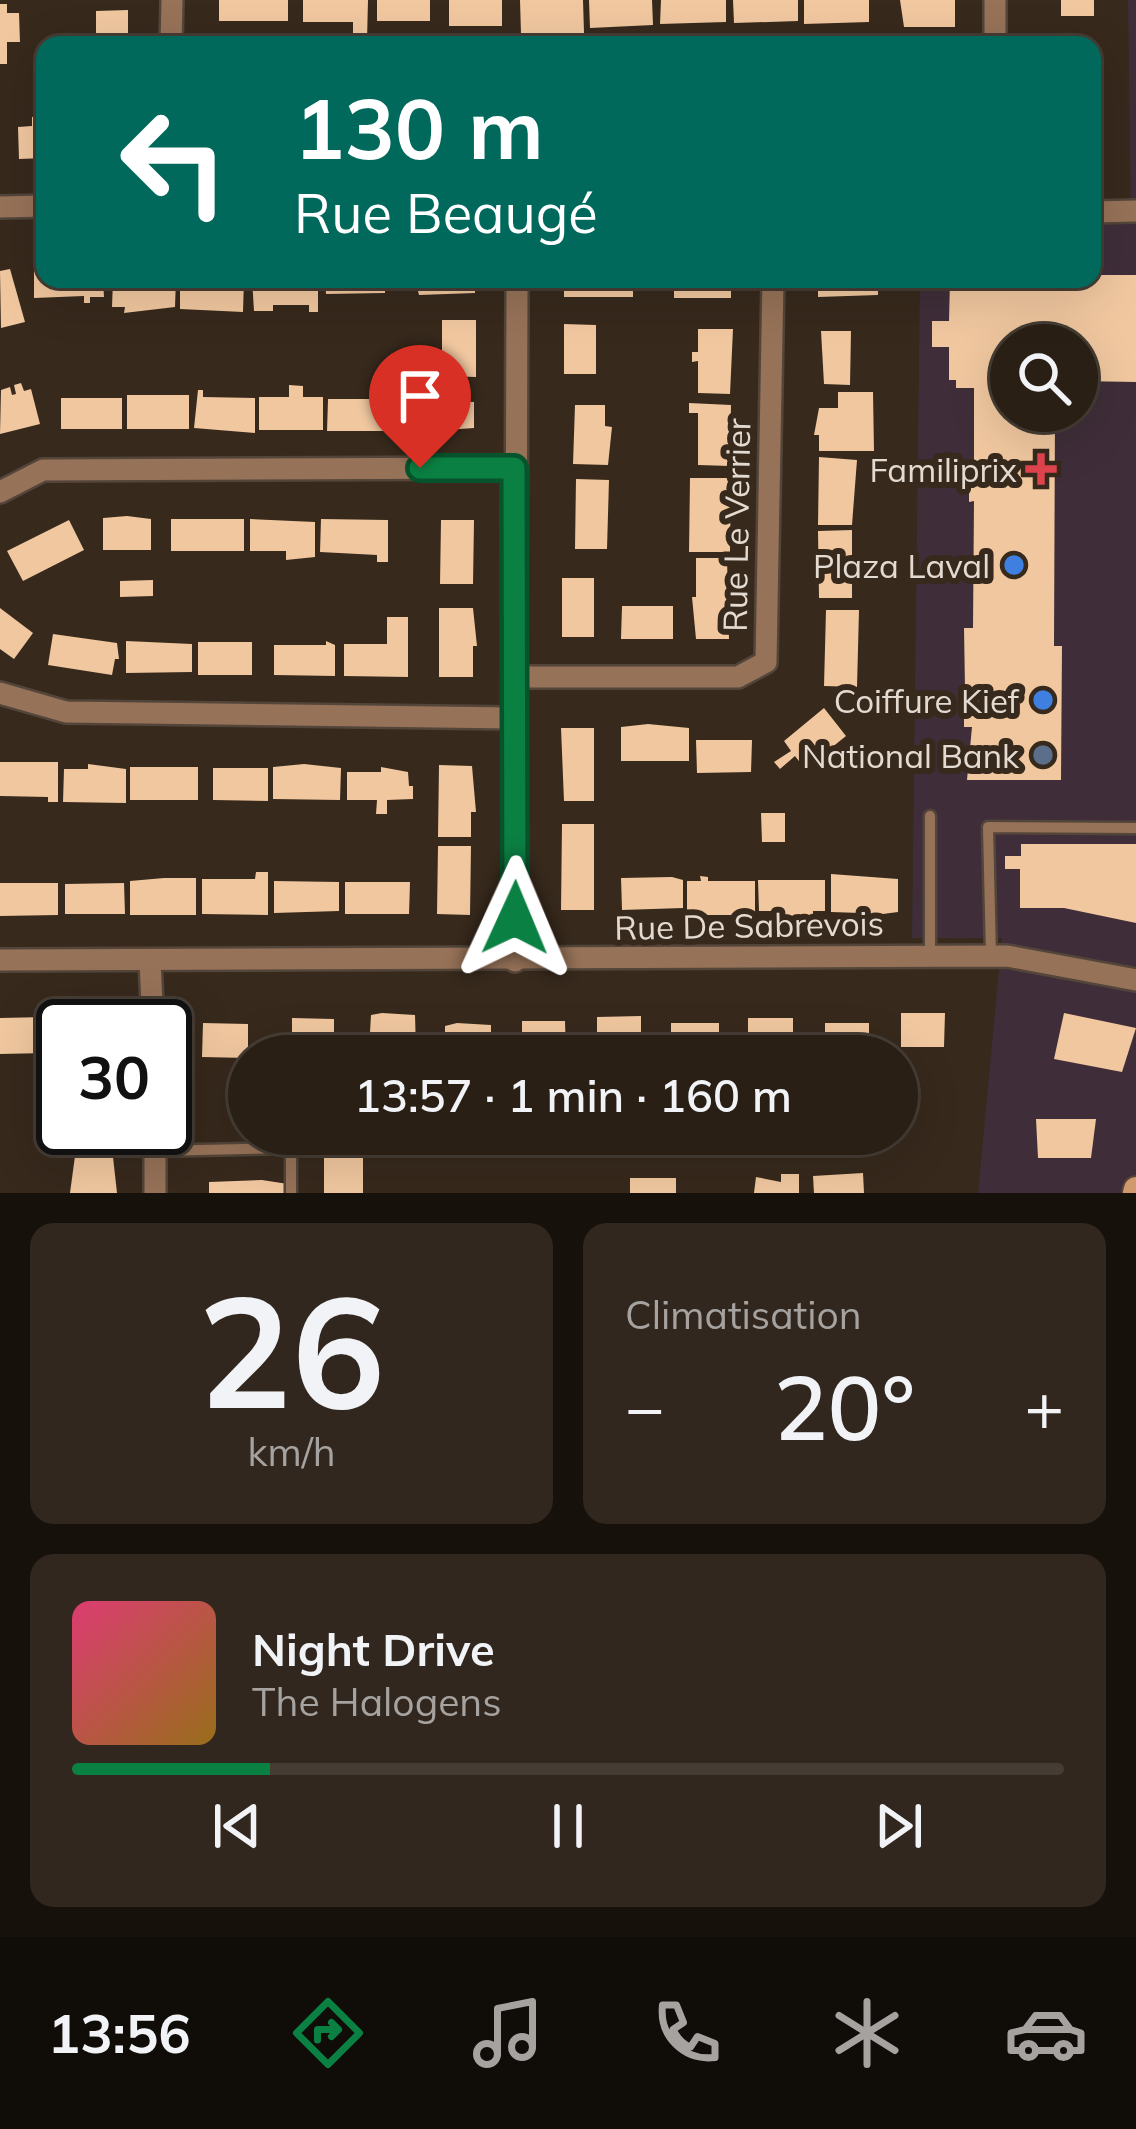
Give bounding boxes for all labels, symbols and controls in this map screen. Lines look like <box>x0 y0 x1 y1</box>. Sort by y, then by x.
text: 130 m <box>294 75 544 180</box>
icon: left <box>96 84 252 240</box>
text: Rue Beaugé <box>294 179 598 247</box>
map controls <box>990 324 1098 432</box>
button: search <box>990 324 1098 432</box>
pin <box>369 345 471 468</box>
icon: arrive <box>387 363 453 429</box>
street label: Rue Le Verrier <box>714 418 758 632</box>
place label: Familiprix <box>869 449 1017 490</box>
marker: Familiprix <box>1028 456 1054 482</box>
place label: Plaza Laval <box>813 545 990 586</box>
marker: Plaza Laval <box>1001 552 1027 578</box>
place label: Coiffure Kief <box>834 680 1020 721</box>
marker: Coiffure Kief <box>1030 687 1056 713</box>
place label: National Bank <box>802 735 1020 776</box>
marker: National Bank <box>1030 742 1056 768</box>
position arrow <box>452 855 578 981</box>
street label: Rue De Sabrevois <box>614 902 884 948</box>
speed limit sign: 30 <box>36 999 192 1155</box>
text: 13:57 · 1 min · 160 m <box>354 1067 792 1123</box>
text: 26 <box>198 1251 385 1447</box>
text: Climatisation <box>625 1290 862 1339</box>
text: 20° <box>774 1350 915 1463</box>
text: − <box>625 1365 665 1448</box>
text: + <box>1024 1365 1064 1448</box>
text: km/h <box>247 1427 336 1476</box>
text: Night Drive <box>252 1621 495 1677</box>
text: The Halogens <box>252 1677 502 1726</box>
icon: previous <box>204 1793 270 1859</box>
icon: pause <box>535 1793 601 1859</box>
icon: next <box>866 1793 932 1859</box>
icon: directions <box>286 1991 370 2075</box>
icon: music <box>466 1991 550 2075</box>
icon: phone <box>645 1991 729 2075</box>
icon: climate <box>825 1991 909 2075</box>
icon: car <box>1004 1991 1088 2075</box>
text: 13:56 <box>48 1999 191 2067</box>

